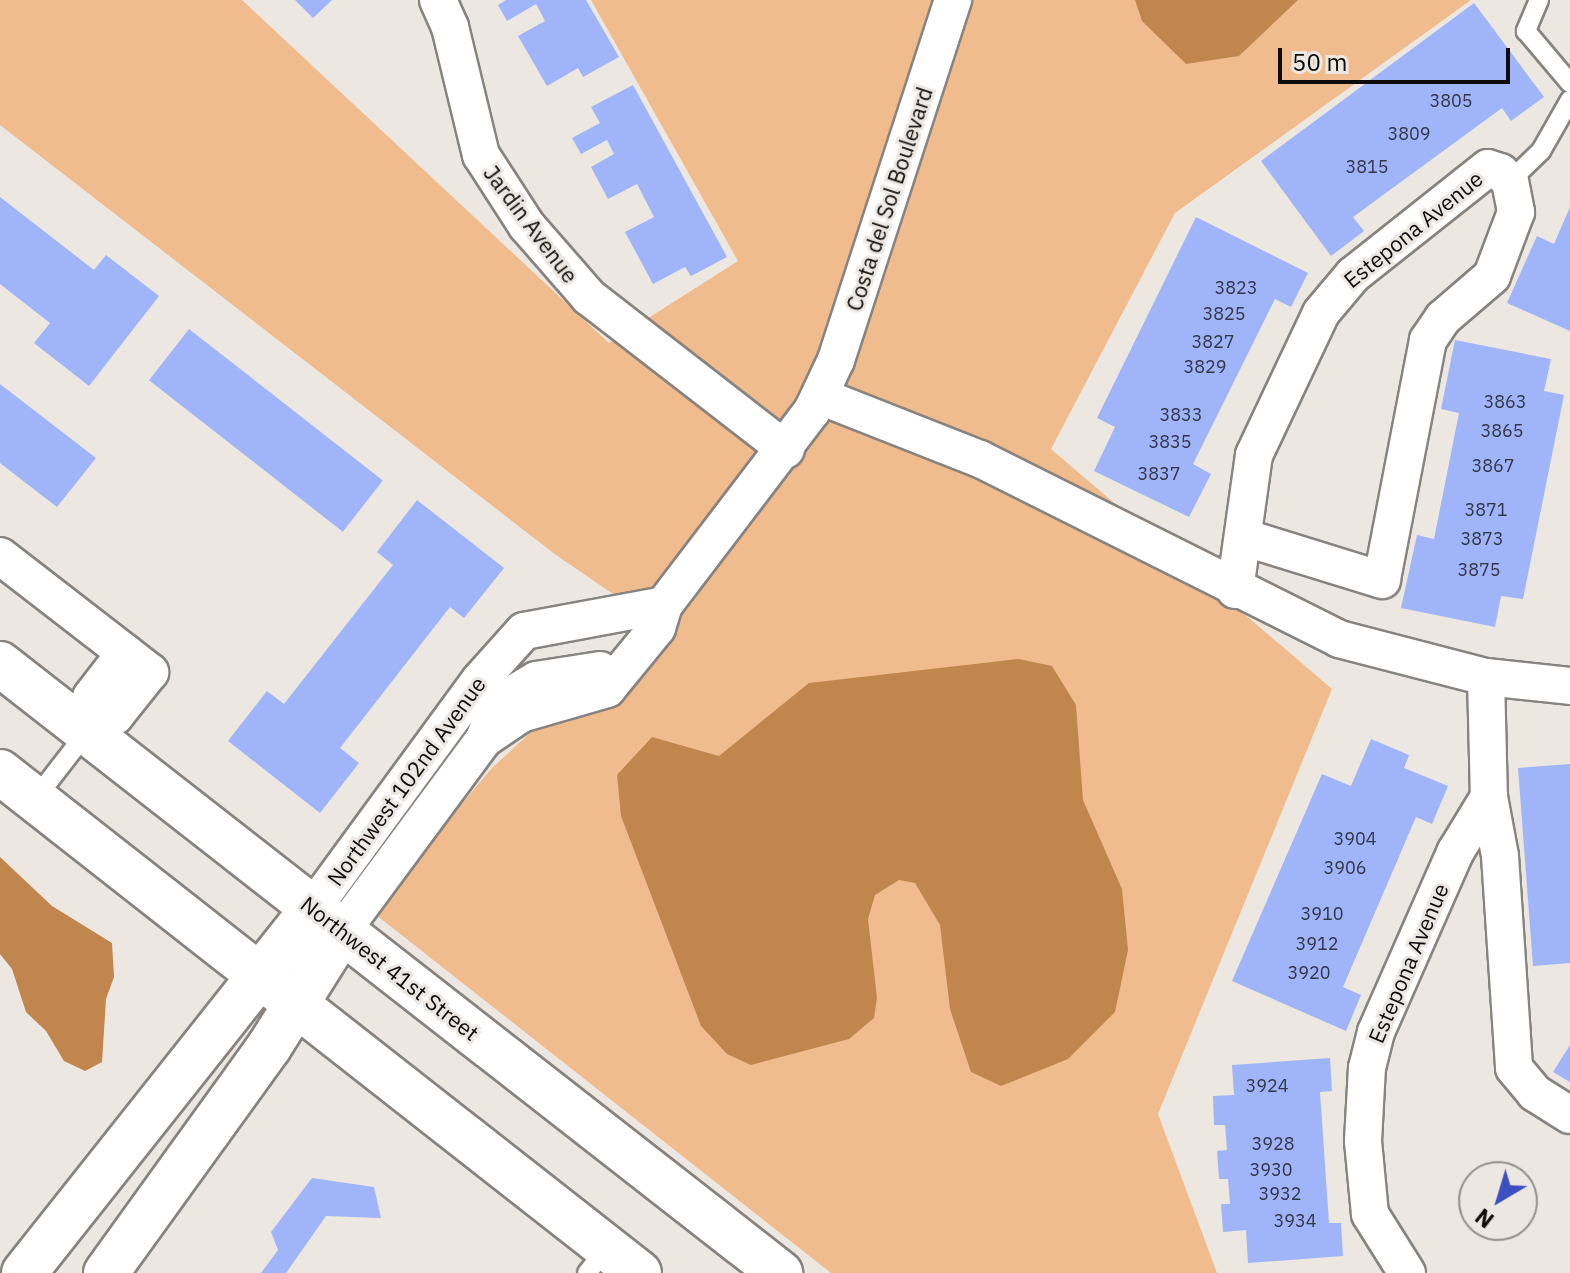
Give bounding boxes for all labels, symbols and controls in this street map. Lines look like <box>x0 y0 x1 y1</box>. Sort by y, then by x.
scale bar <box>1282 32 1514 82</box>
text: 50 m <box>1292 46 1347 78</box>
street label: Costa del Sol Boulevard <box>840 84 938 314</box>
house number: 3805 <box>1429 90 1473 112</box>
house number: 3809 <box>1387 123 1431 145</box>
house number: 3815 <box>1345 156 1389 178</box>
street label: Jardin Avenue <box>478 160 584 288</box>
street label: Estepona Avenue <box>1338 165 1488 293</box>
house number: 3823 <box>1214 277 1258 299</box>
house number: 3825 <box>1202 303 1246 325</box>
house number: 3827 <box>1191 331 1235 353</box>
house number: 3829 <box>1183 356 1227 378</box>
house number: 3863 <box>1483 391 1527 413</box>
house number: 3833 <box>1159 404 1203 426</box>
house number: 3865 <box>1480 420 1524 442</box>
house number: 3835 <box>1148 431 1192 453</box>
house number: 3867 <box>1471 455 1515 477</box>
house number: 3837 <box>1137 463 1181 485</box>
house number: 3871 <box>1464 499 1508 521</box>
house number: 3873 <box>1460 528 1504 550</box>
house number: 3875 <box>1457 559 1501 581</box>
street label: Northwest 102nd Avenue <box>321 671 491 891</box>
house number: 3904 <box>1333 828 1377 850</box>
house number: 3906 <box>1323 857 1367 879</box>
street label: Estepona Avenue <box>1362 879 1454 1047</box>
street label: Northwest 41st Street <box>296 890 484 1046</box>
house number: 3910 <box>1300 903 1344 925</box>
house number: 3912 <box>1295 933 1339 955</box>
house number: 3920 <box>1287 962 1331 984</box>
house number: 3924 <box>1245 1075 1289 1097</box>
house number: 3928 <box>1251 1133 1295 1155</box>
house number: 3930 <box>1249 1159 1293 1181</box>
north arrow <box>1458 1161 1538 1241</box>
house number: 3932 <box>1258 1183 1302 1205</box>
text: N <box>1469 1202 1499 1235</box>
house number: 3934 <box>1273 1210 1317 1232</box>

